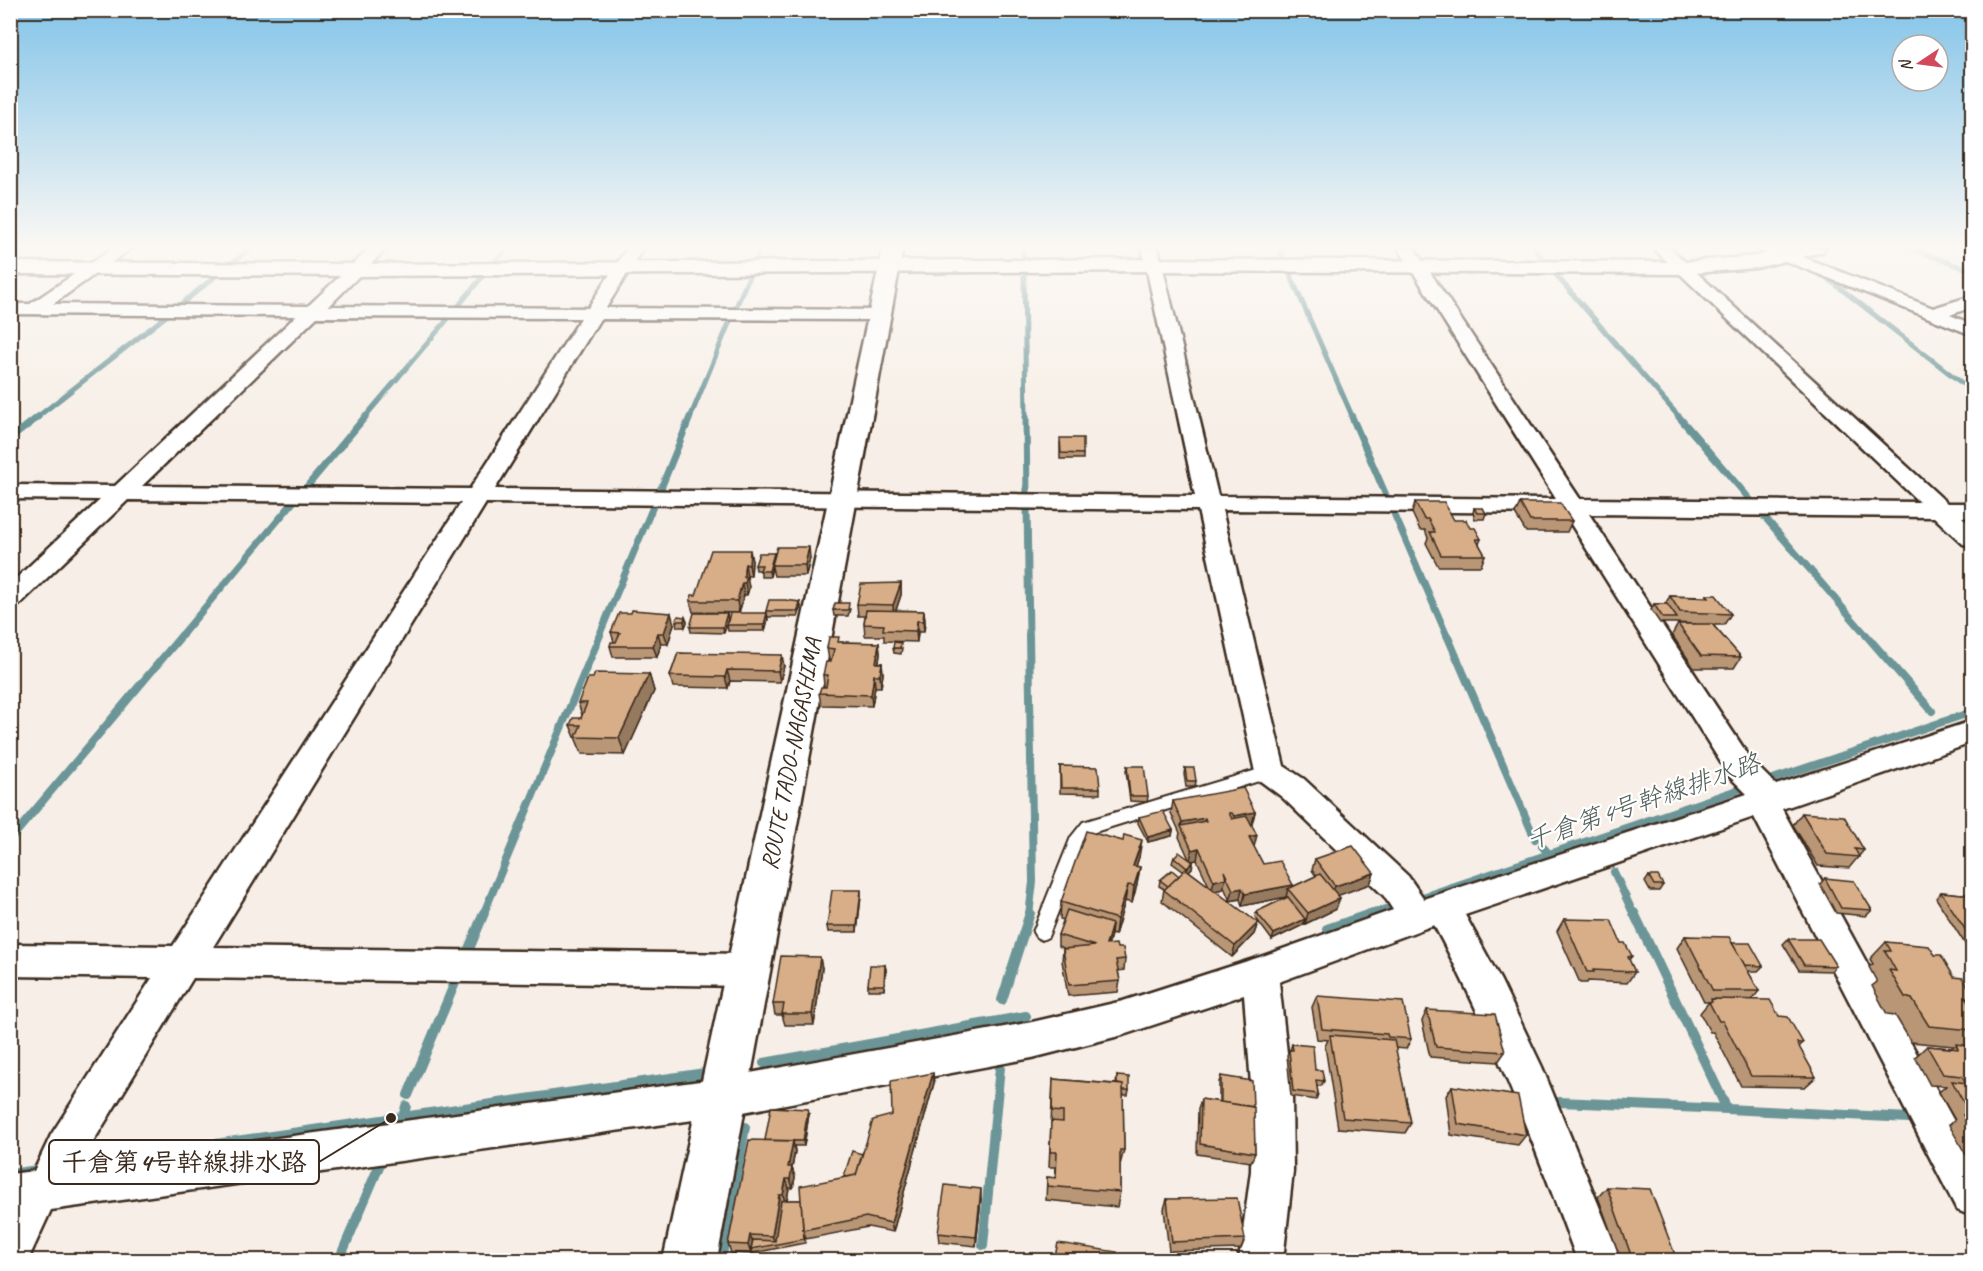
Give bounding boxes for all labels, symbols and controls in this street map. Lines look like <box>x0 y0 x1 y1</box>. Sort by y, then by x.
north arrow <box>1890 33 1950 93</box>
text: N <box>1895 56 1917 73</box>
street label: ROUTE TADO-NAGASHIMA <box>754 635 828 872</box>
water label: 千倉第4号幹線排水路 <box>1522 745 1767 857</box>
callout: 千倉第4号幹線排水路 <box>49 1140 319 1184</box>
text: 千倉第4号幹線排水路 <box>61 1146 307 1179</box>

